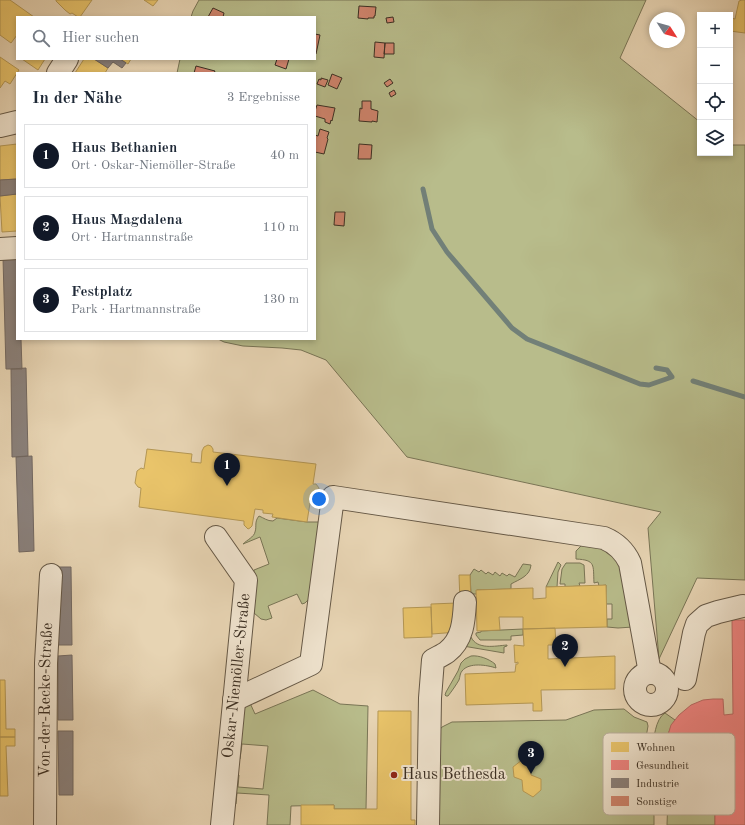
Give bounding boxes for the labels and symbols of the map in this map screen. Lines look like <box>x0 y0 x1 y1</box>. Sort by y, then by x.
north arrow <box>649 12 685 48</box>
pin: 1 <box>214 453 240 486</box>
your location <box>309 489 329 509</box>
street label: Oskar-Niemöller-Straße <box>220 593 254 759</box>
street label: Von-der-Recke-Straße <box>37 622 56 777</box>
pin: 2 <box>552 634 578 667</box>
legend <box>603 733 735 815</box>
pin: 3 <box>518 741 544 774</box>
text: Wohnen <box>636 743 675 754</box>
text: Gesundheit <box>636 761 689 772</box>
place label: Haus Bethesda <box>402 767 506 783</box>
marker: Haus Bethesda <box>389 770 399 780</box>
text: Industrie <box>636 779 679 790</box>
text: Sonstige <box>636 797 677 808</box>

